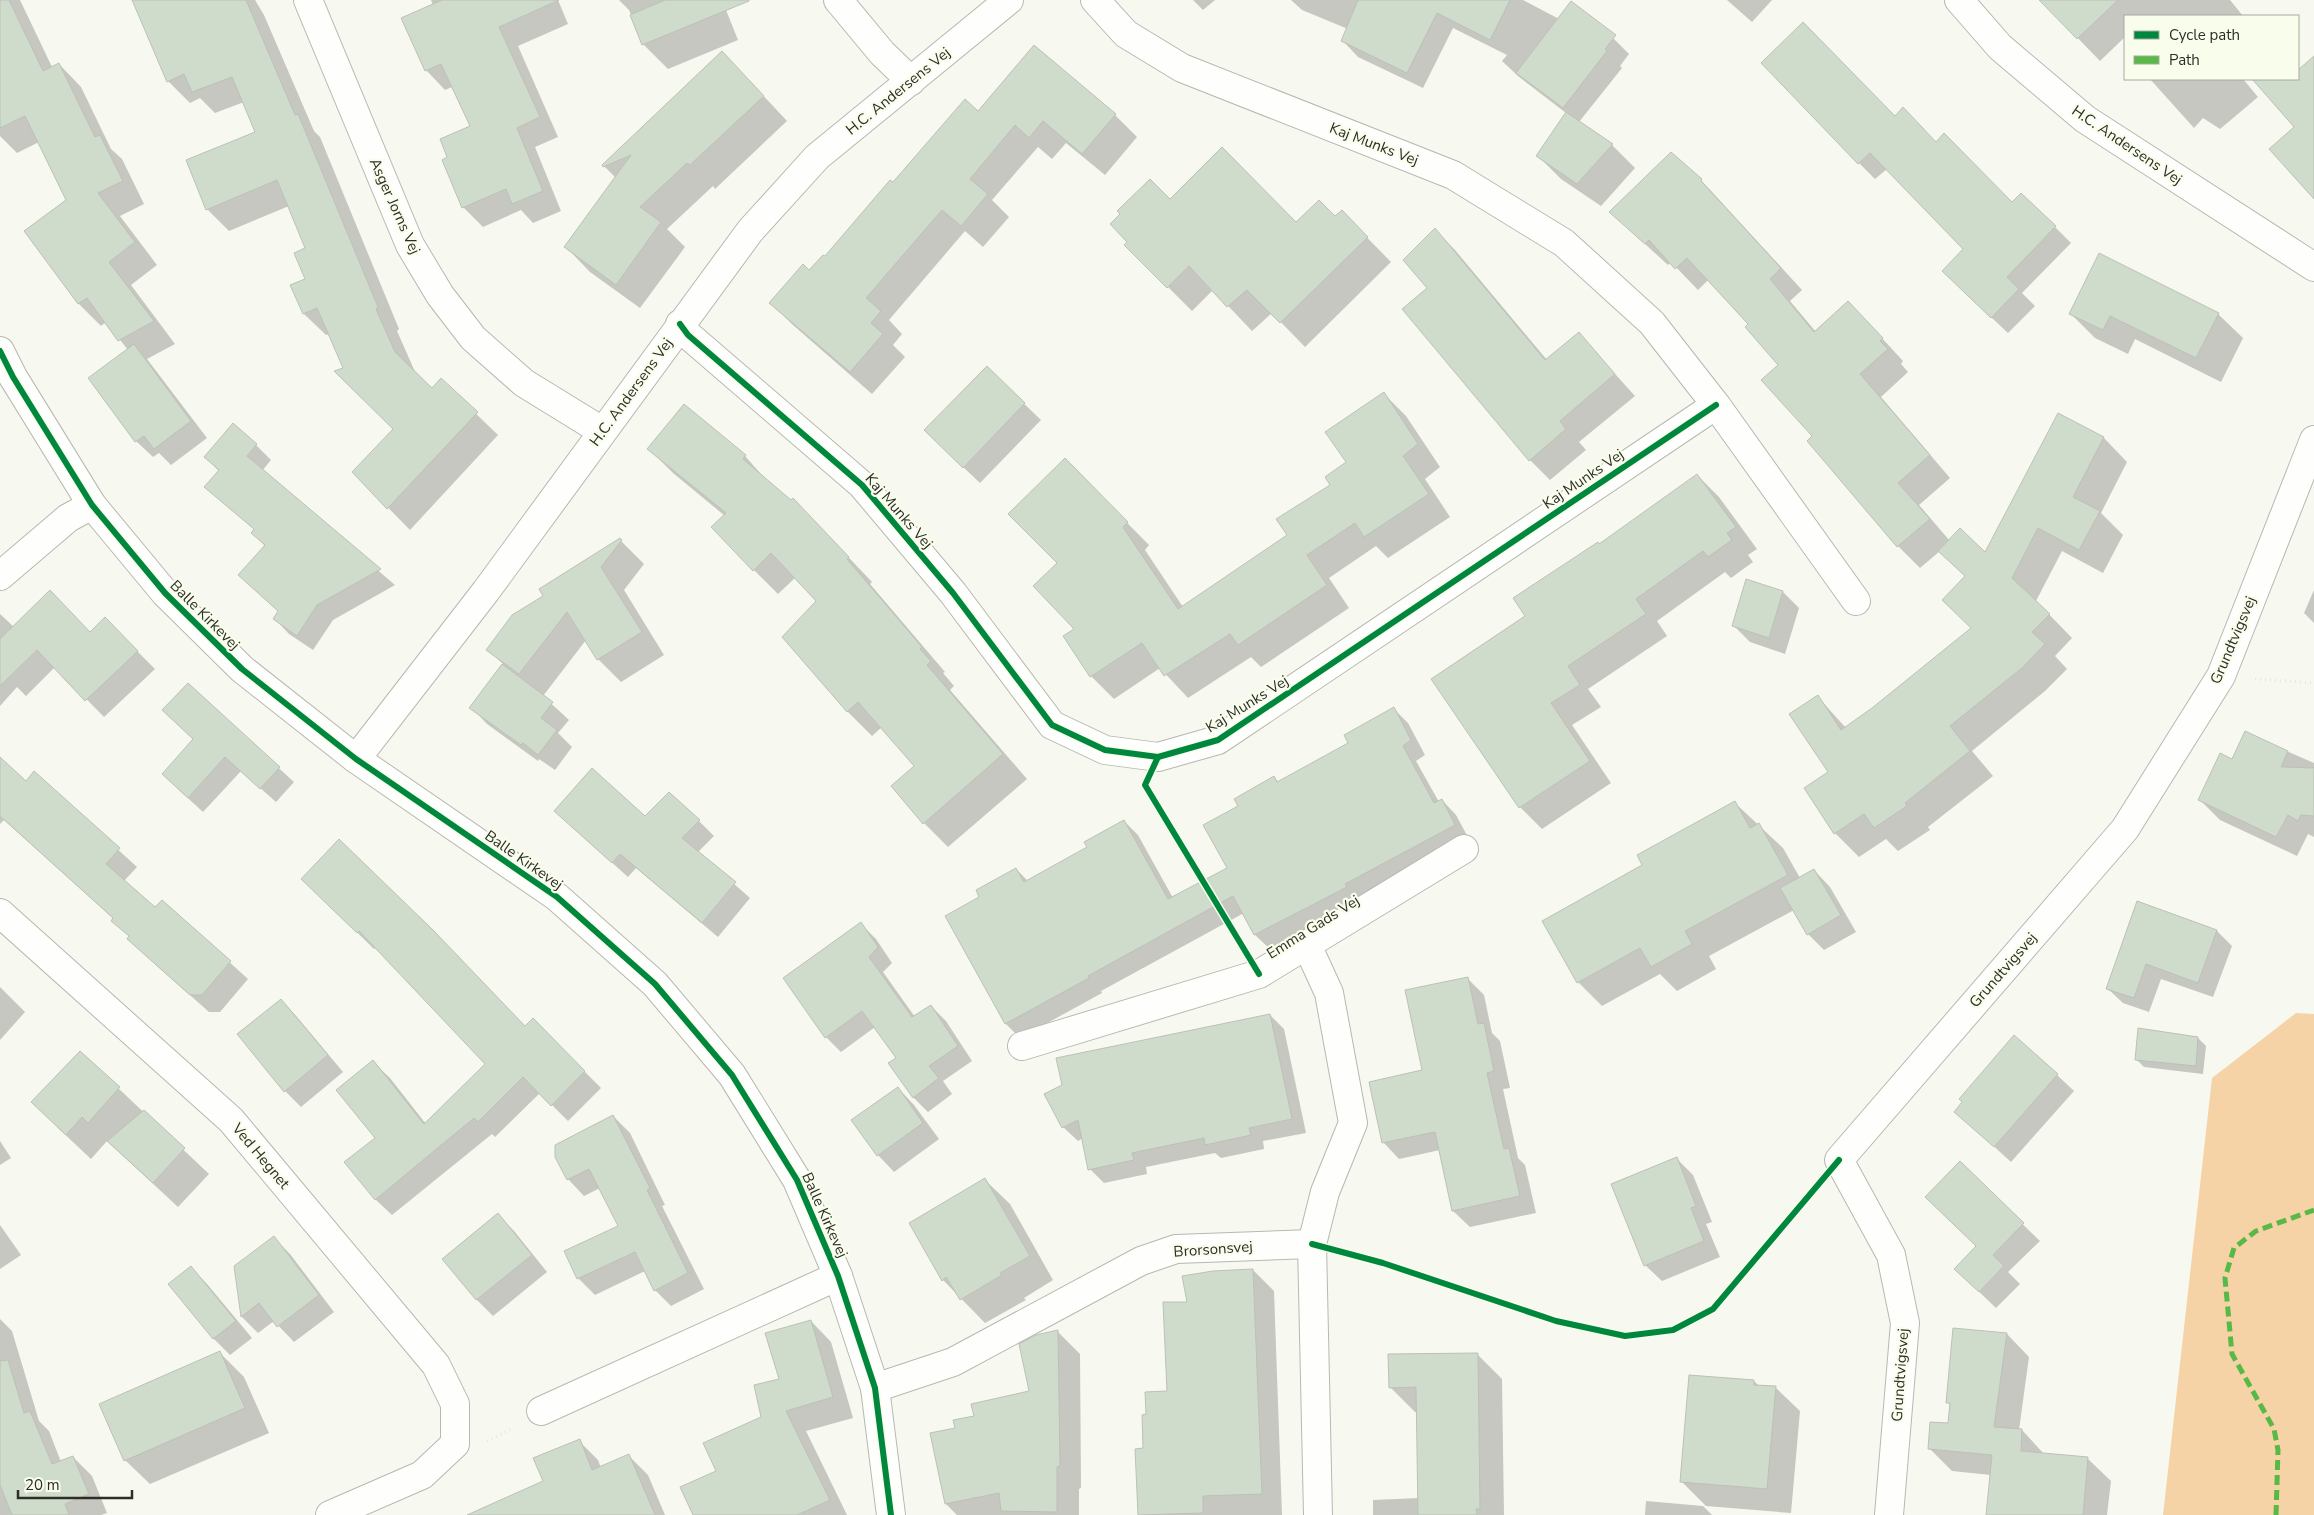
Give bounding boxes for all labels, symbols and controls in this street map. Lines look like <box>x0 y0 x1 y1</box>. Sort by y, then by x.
legend <box>2124 15 2299 80</box>
text: Cycle path <box>2169 25 2240 45</box>
street label: H.C. Andersens Vej <box>842 43 954 139</box>
text: Path <box>2169 50 2200 70</box>
street label: H.C. Andersens Vej <box>2068 101 2186 189</box>
street label: Kaj Munks Vej <box>1327 118 1421 170</box>
street label: Asger Jorns Vej <box>365 155 425 257</box>
street label: H.C. Andersens Vej <box>585 334 677 450</box>
street label: Kaj Munks Vej <box>1538 444 1628 514</box>
street label: Kaj Munks Vej <box>861 469 937 553</box>
street label: Balle Kirkevej <box>166 576 244 654</box>
street label: Grundtvigsvej <box>2206 593 2260 687</box>
street label: Kaj Munks Vej <box>1202 671 1292 737</box>
street label: Balle Kirkevej <box>481 826 567 894</box>
street label: Emma Gads Vej <box>1263 890 1363 964</box>
street label: Grundtvigsvej <box>1965 928 2041 1012</box>
street label: Ved Hegnet <box>227 1118 295 1194</box>
street label: Balle Kirkevej <box>797 1169 853 1261</box>
street label: Brorsonsvej <box>1173 1236 1253 1262</box>
street label: Grundtvigsvej <box>1887 1328 1913 1422</box>
scale bar <box>18 1468 131 1500</box>
text: 20 m <box>25 1475 60 1495</box>

